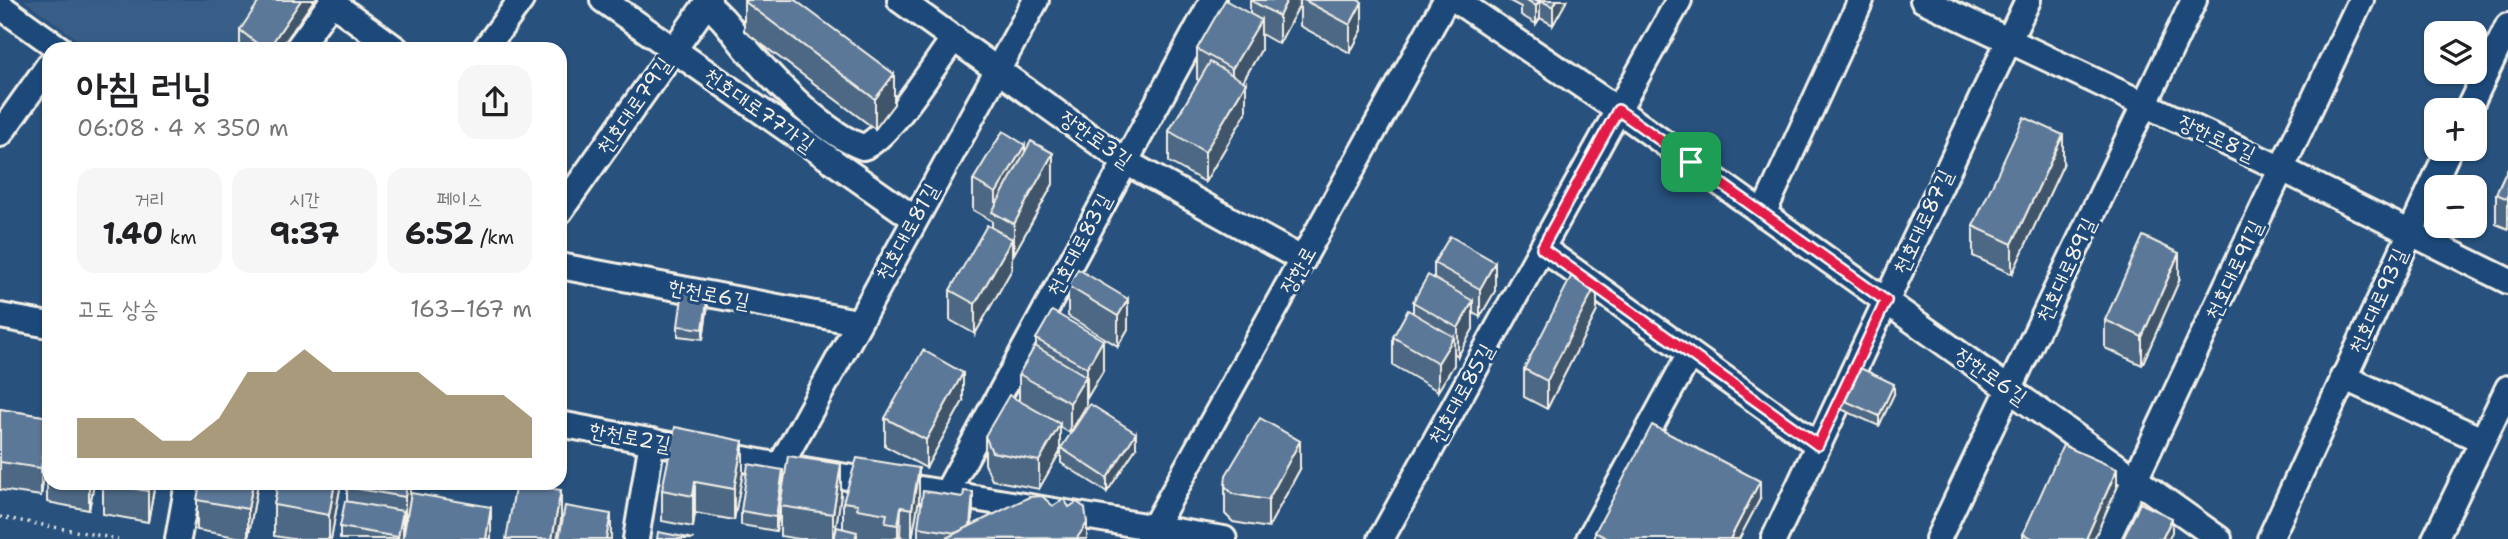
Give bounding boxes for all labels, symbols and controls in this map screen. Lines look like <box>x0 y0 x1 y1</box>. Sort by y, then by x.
map controls <box>2424 21 2487 238</box>
button: layers <box>2424 21 2487 84</box>
street label: 천호대로79길 <box>590 52 678 160</box>
text: 아침 러닝 <box>77 61 212 112</box>
street label: 천호대로77가길 <box>698 61 820 159</box>
button: share <box>458 65 532 139</box>
button: + <box>2424 98 2487 161</box>
street label: 장한로3길 <box>1054 104 1138 174</box>
street label: 장한로8길 <box>2174 108 2260 168</box>
text: 06:08 · 4 × 350 m <box>77 113 288 143</box>
pin <box>1661 132 1721 192</box>
icon: arrive <box>1672 143 1710 181</box>
street label: 천호대로87길 <box>1887 165 1960 279</box>
button: − <box>2424 175 2487 238</box>
street label: 천호대로81길 <box>869 178 945 286</box>
text: 거리 <box>134 187 165 212</box>
text: 시간 <box>289 187 320 212</box>
text: 페이스 <box>437 187 482 212</box>
street label: 천호대로83길 <box>1040 189 1118 301</box>
text: 1.40 <box>102 213 163 254</box>
text: 9:37 <box>269 213 340 254</box>
text: 6:52 <box>405 213 474 254</box>
street label: 천호대로89길 <box>2029 213 2103 327</box>
street label: 천호대로91길 <box>2199 215 2269 325</box>
text: km <box>163 225 197 250</box>
text: /km <box>474 225 514 250</box>
street label: 장한로 <box>1273 241 1323 299</box>
street label: 천호대로93길 <box>2342 244 2414 358</box>
street label: 한천로6길 <box>666 272 752 316</box>
text: 고도 상승 <box>77 294 159 324</box>
text: 163–167 m <box>410 294 532 324</box>
street label: 천호대로85길 <box>1422 338 1500 450</box>
street label: 장한로6길 <box>1949 341 2033 411</box>
street label: 한천로2길 <box>587 415 673 459</box>

